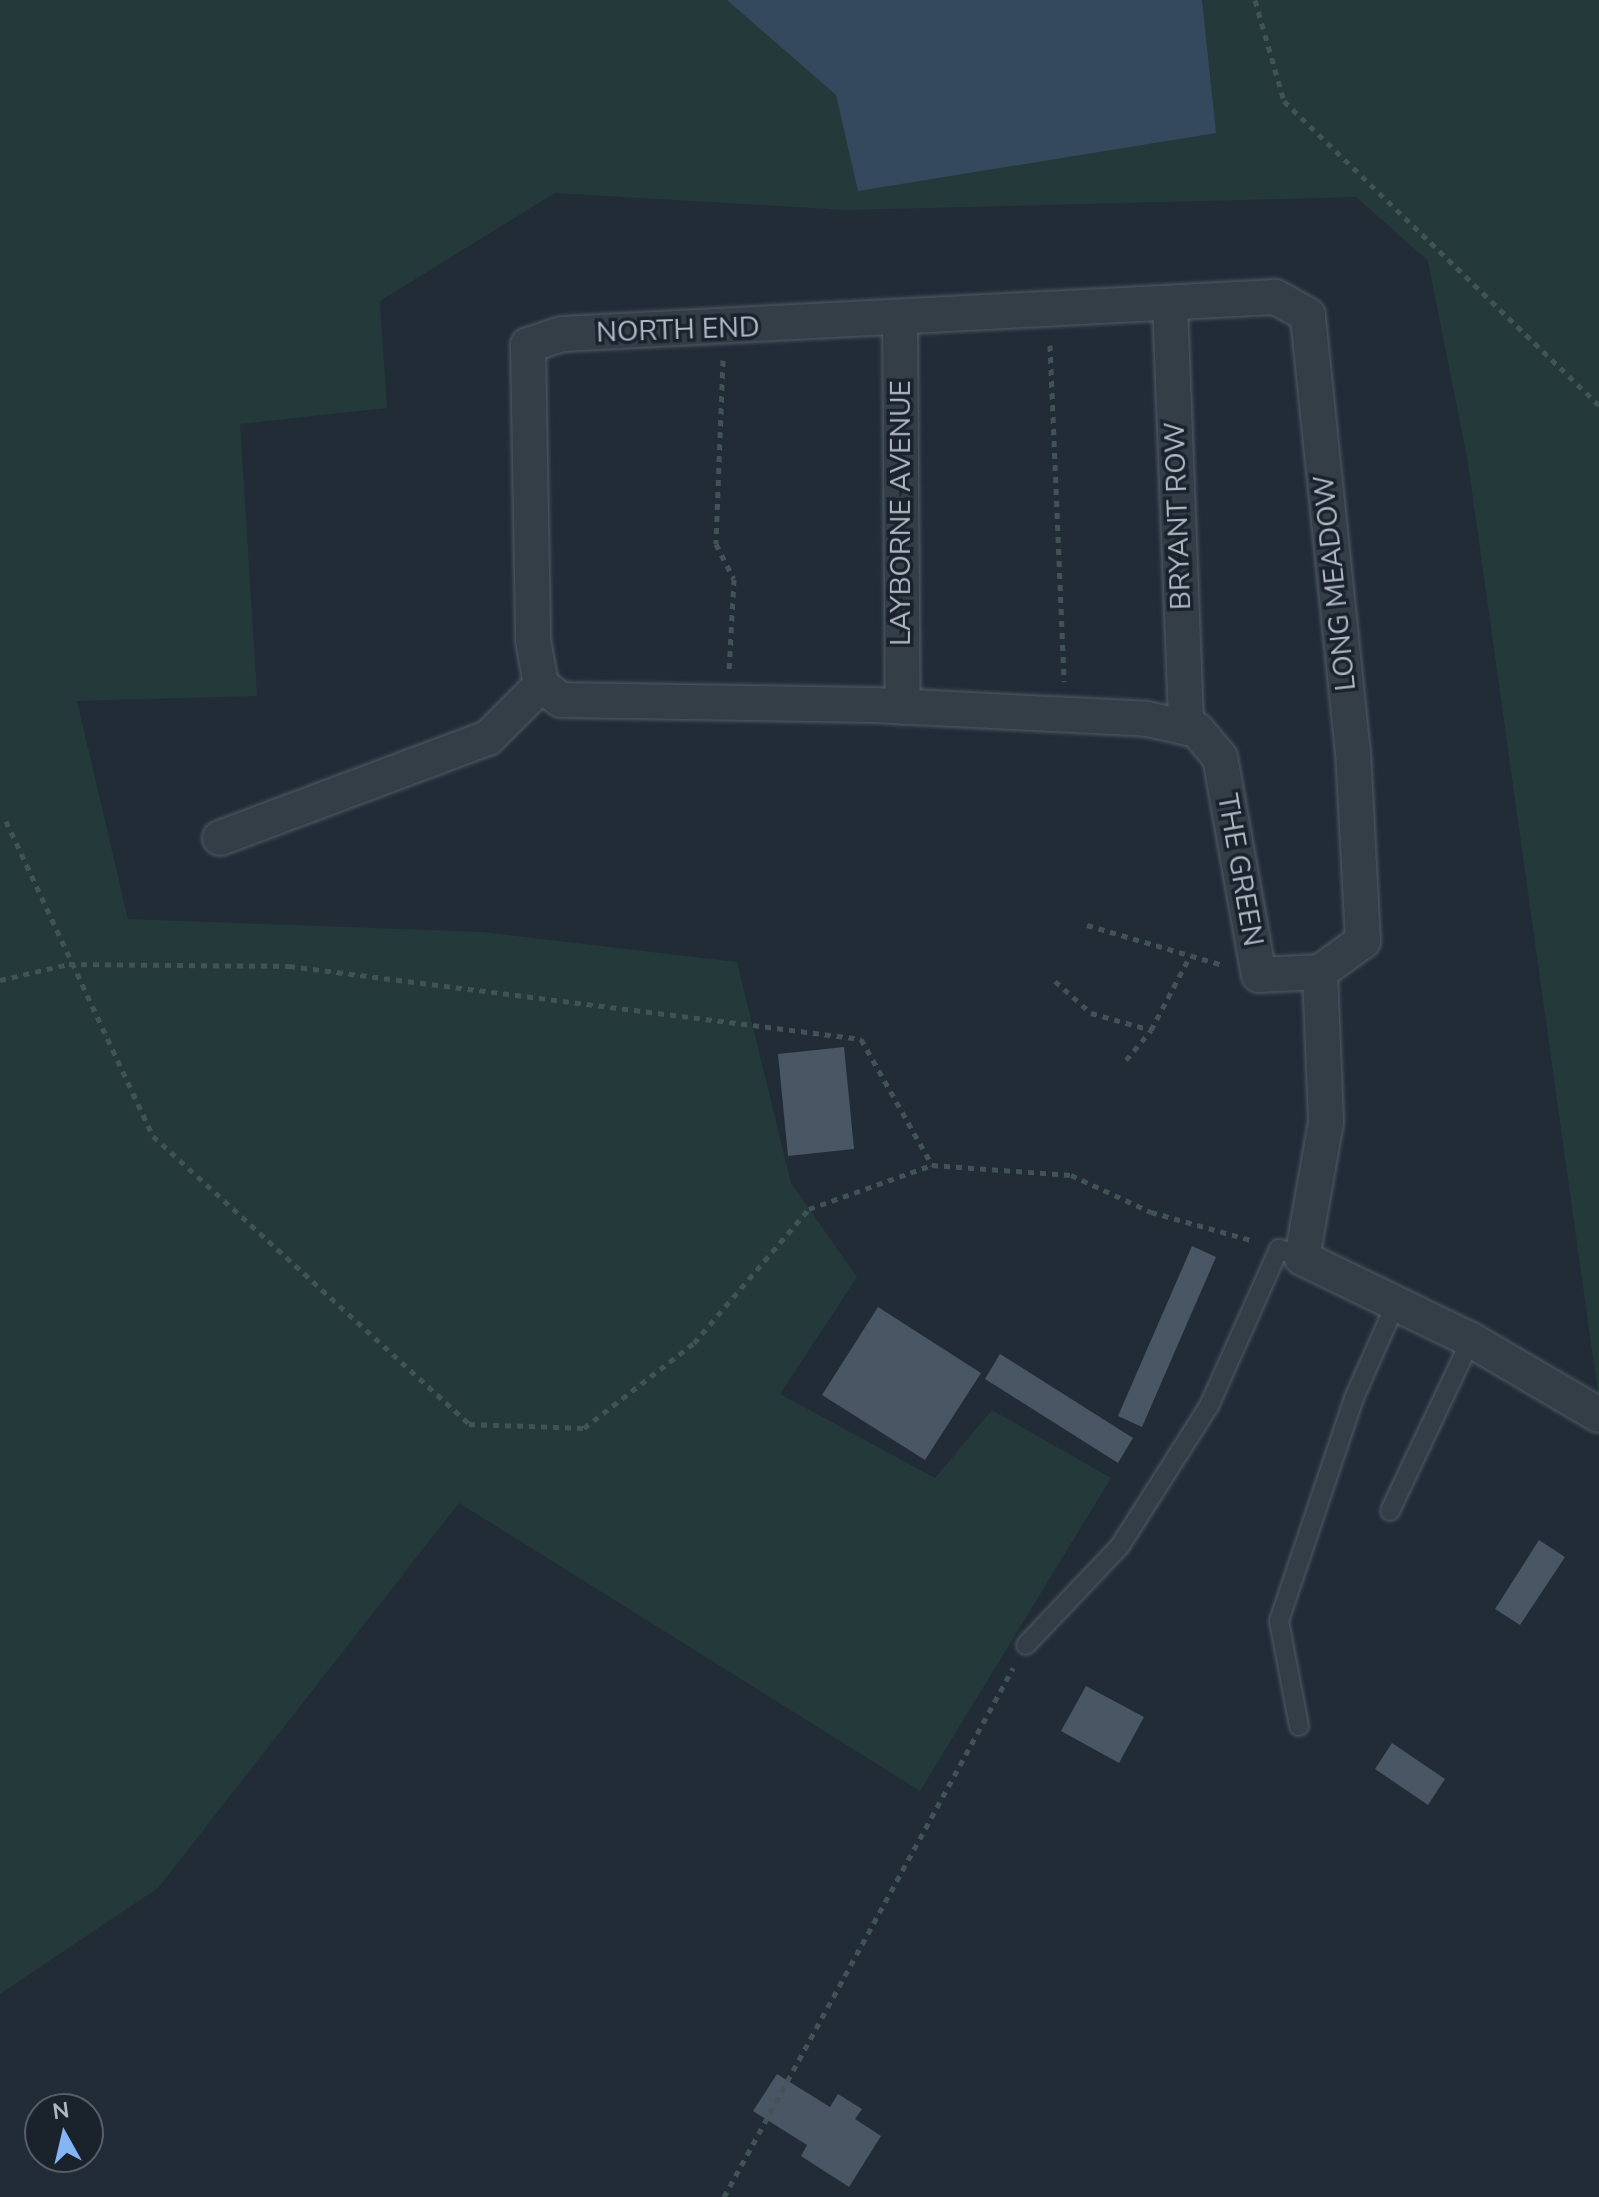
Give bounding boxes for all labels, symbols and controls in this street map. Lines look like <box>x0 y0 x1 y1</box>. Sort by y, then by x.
street label: NORTH END <box>596 310 760 350</box>
street label: LAYBORNE AVENUE <box>884 380 918 646</box>
street label: BRYANT ROW <box>1158 421 1198 611</box>
street label: LONG MEADOW <box>1307 473 1363 693</box>
street label: THE GREEN <box>1210 791 1270 949</box>
north arrow <box>24 2093 104 2173</box>
text: N <box>51 2095 71 2127</box>

